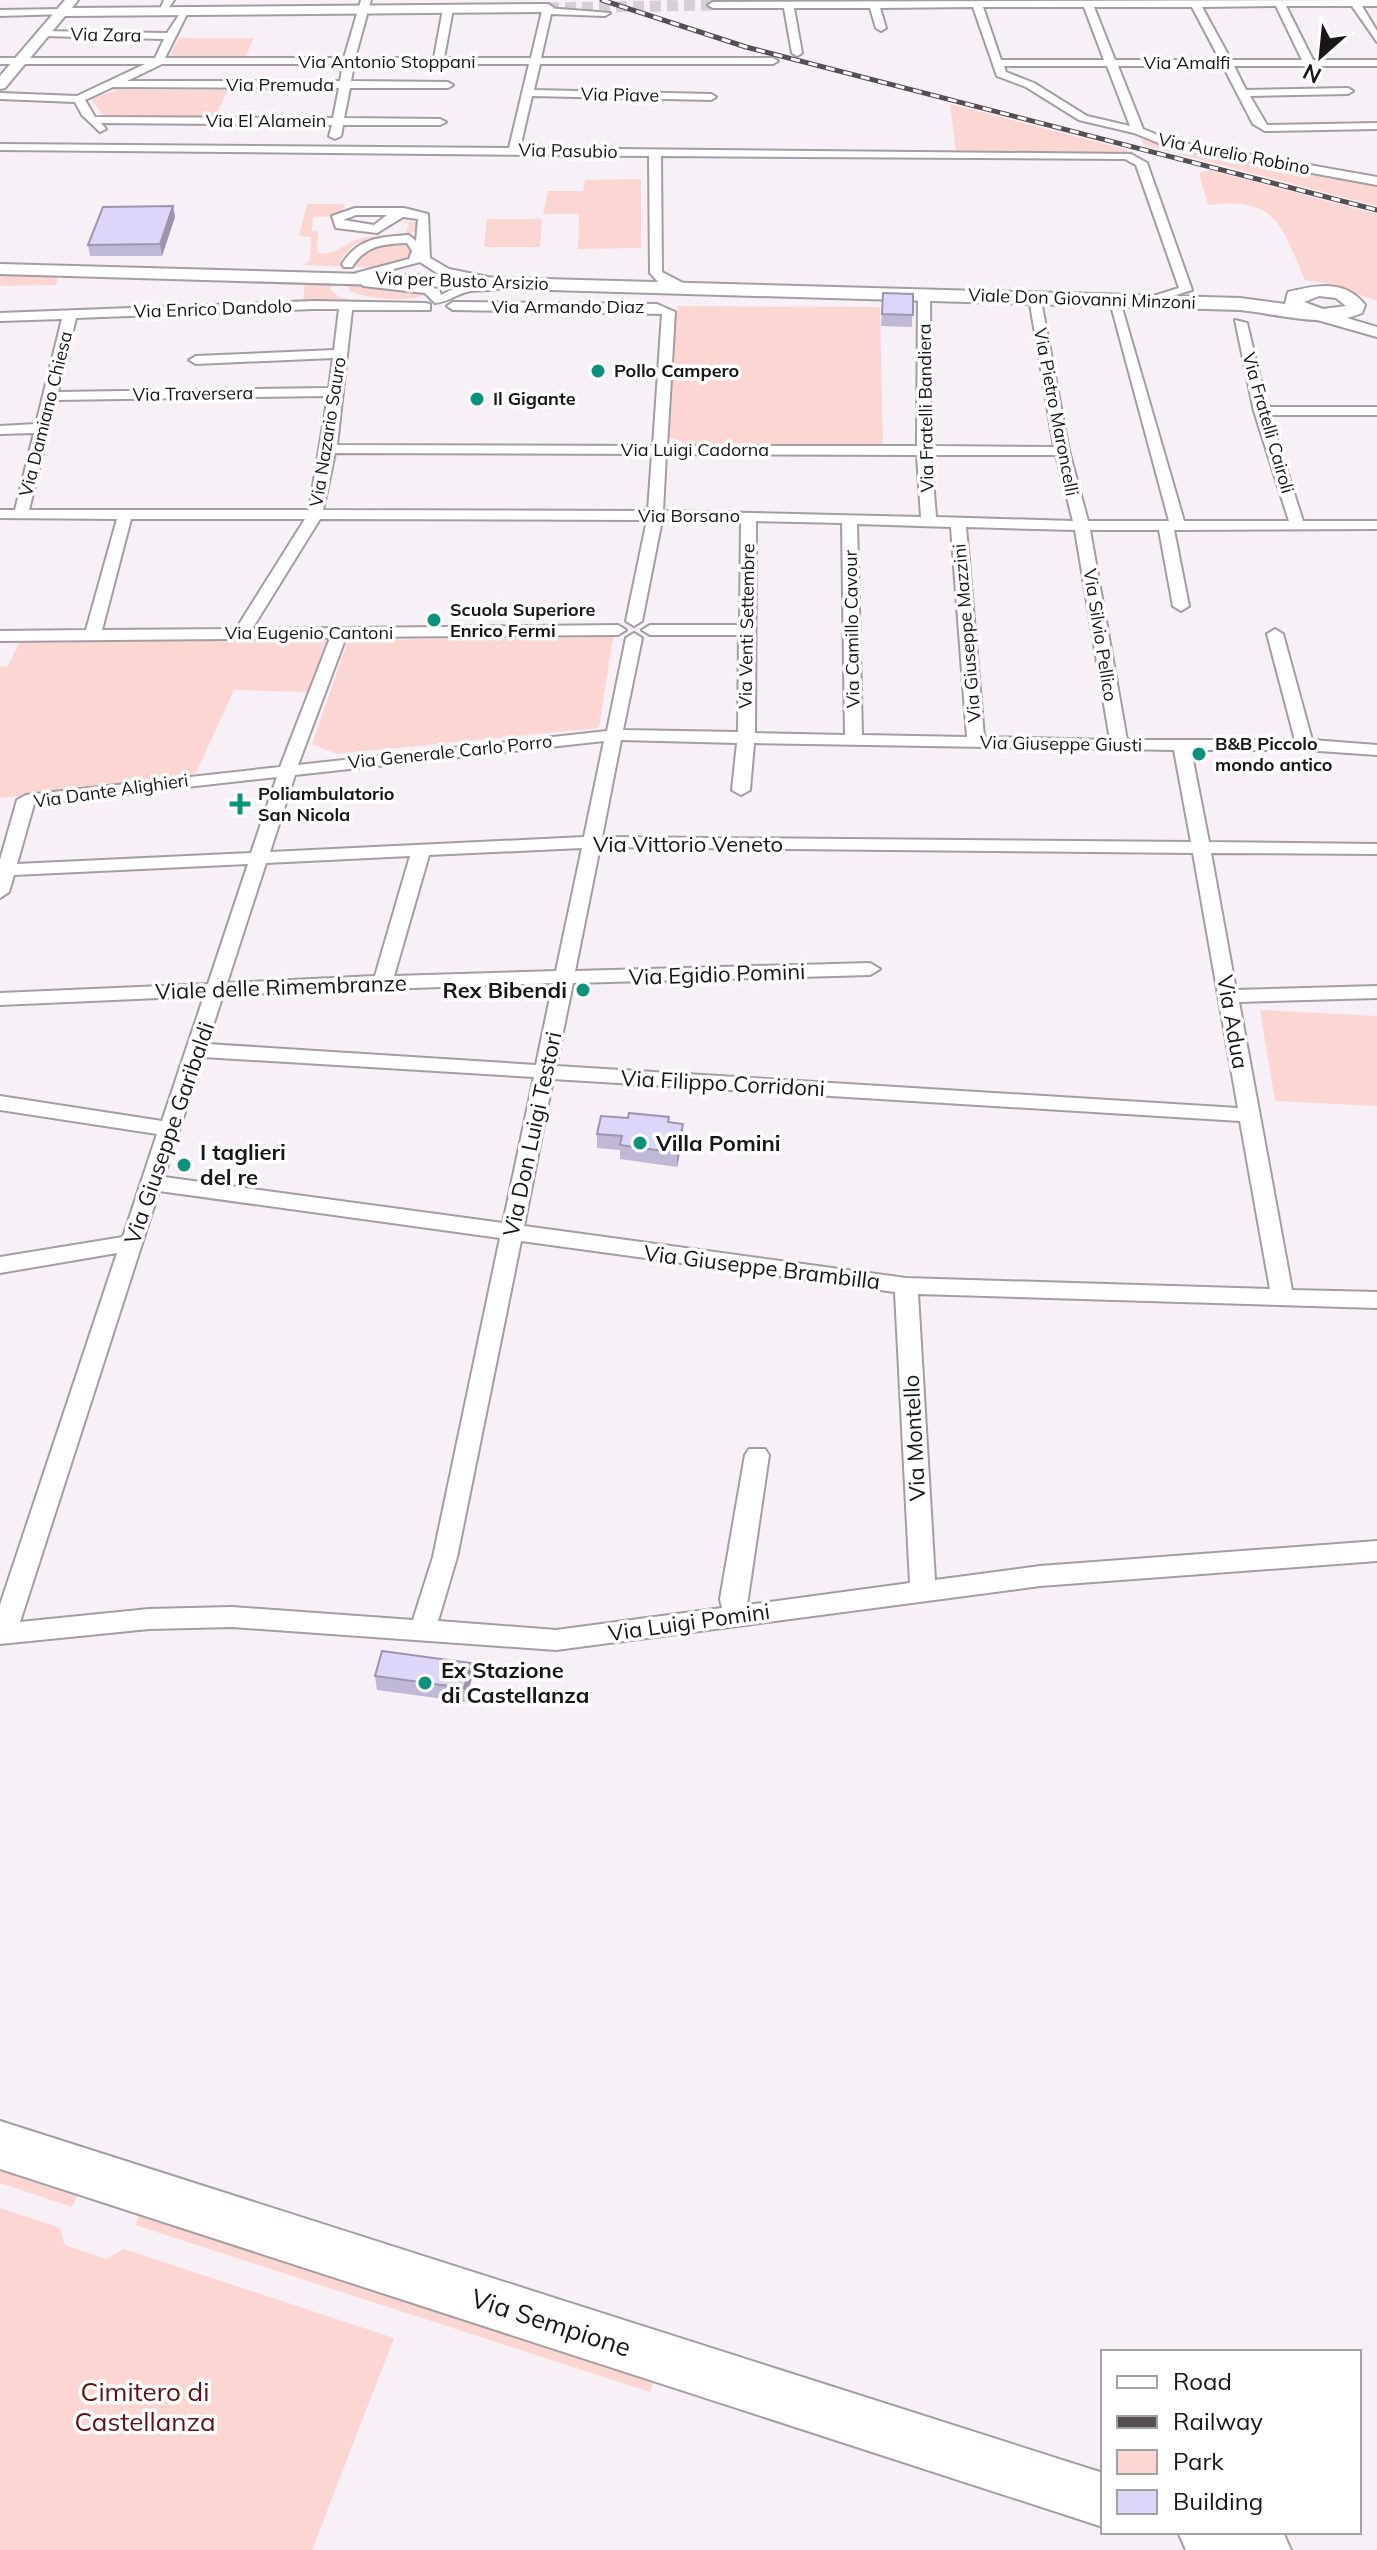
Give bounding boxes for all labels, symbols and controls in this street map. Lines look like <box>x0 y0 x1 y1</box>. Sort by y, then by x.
north arrow <box>1281 16 1361 96</box>
street label: Via Zara <box>70 22 142 47</box>
street label: Via Antonio Stoppani <box>298 50 476 73</box>
street label: Via Amalfi <box>1144 51 1230 74</box>
text: N <box>1298 58 1326 90</box>
street label: Via Premuda <box>226 73 334 96</box>
street label: Via Piave <box>581 82 659 107</box>
street label: Via El Alamein <box>206 109 326 132</box>
street label: Via Aurelio Robino <box>1156 128 1312 180</box>
street label: Via Pasubio <box>518 138 618 163</box>
street label: Via per Busto Arsizio <box>375 266 549 295</box>
street label: Viale Don Giovanni Minzoni <box>968 283 1196 314</box>
street label: Via Enrico Dandolo <box>133 294 293 323</box>
street label: Via Armando Diaz <box>492 295 644 318</box>
street label: Via Fratelli Bandiera <box>913 323 938 493</box>
street label: Via Pietro Maroncelli <box>1029 326 1084 498</box>
street label: Via Damiano Chiesa <box>14 329 77 499</box>
street label: Via Fratelli Cairoli <box>1237 350 1300 496</box>
street label: Via Nazario Sauro <box>304 355 351 509</box>
place label: Pollo Campero <box>614 359 739 382</box>
marker: Pollo Campero <box>589 362 607 380</box>
street label: Via Traversera <box>132 381 253 406</box>
place label: Il Gigante <box>493 387 576 410</box>
marker: Il Gigante <box>468 390 486 408</box>
street label: Via Luigi Cadorna <box>621 438 769 461</box>
street label: Via Borsano <box>638 504 740 527</box>
street label: Via Venti Settembre <box>734 543 759 709</box>
street label: Via Giuseppe Mazzini <box>947 543 986 723</box>
street label: Via Camillo Cavour <box>839 549 864 708</box>
street label: Via Silvio Pellico <box>1079 567 1122 703</box>
place label: Scuola Superiore Enrico Fermi <box>450 598 596 642</box>
marker: Scuola Superiore Enrico Fermi <box>425 611 443 629</box>
street label: Via Eugenio Cantoni <box>225 621 393 644</box>
street label: Via Generale Carlo Porro <box>347 729 553 774</box>
street label: Via Giuseppe Giusti <box>980 731 1142 756</box>
place label: B&B Piccolo mondo antico <box>1215 732 1333 776</box>
marker: B&B Piccolo mondo antico <box>1190 745 1208 763</box>
street label: Via Dante Alighieri <box>32 768 190 813</box>
place label: Poliambulatorio San Nicola <box>258 782 395 826</box>
marker: Poliambulatorio San Nicola <box>229 793 251 815</box>
street label: Via Vittorio Veneto <box>593 830 783 858</box>
street label: Via Egidio Pomini <box>628 957 806 991</box>
street label: Viale delle Rimembranze <box>155 969 407 1005</box>
street label: Via Adua <box>1211 973 1255 1071</box>
place label: Rex Bibendi <box>442 976 567 1004</box>
marker: Rex Bibendi <box>574 981 592 999</box>
street label: Via Giuseppe Garibaldi <box>118 1018 220 1248</box>
street label: Via Don Luigi Testori <box>497 1029 567 1239</box>
street label: Via Filippo Corridoni <box>620 1064 826 1102</box>
place label: Villa Pomini <box>655 1129 780 1157</box>
marker: Villa Pomini <box>631 1134 649 1152</box>
place label: I taglieri del re <box>200 1138 286 1191</box>
marker: I taglieri del re <box>175 1156 193 1174</box>
street label: Via Giuseppe Brambilla <box>642 1239 882 1295</box>
street label: Via Montello <box>897 1374 931 1502</box>
street label: Via Luigi Pomini <box>607 1597 771 1647</box>
place label: Ex Stazione di Castellanza <box>441 1656 589 1709</box>
marker: Ex Stazione di Castellanza <box>416 1674 434 1692</box>
street label: Via Sempione <box>467 2281 635 2364</box>
legend <box>1101 2350 1361 2534</box>
text: Road <box>1173 2366 1232 2396</box>
park label: Cimitero di Castellanza <box>74 2375 216 2438</box>
text: Railway <box>1173 2406 1263 2436</box>
text: Park <box>1173 2446 1224 2476</box>
text: Building <box>1173 2486 1263 2516</box>

